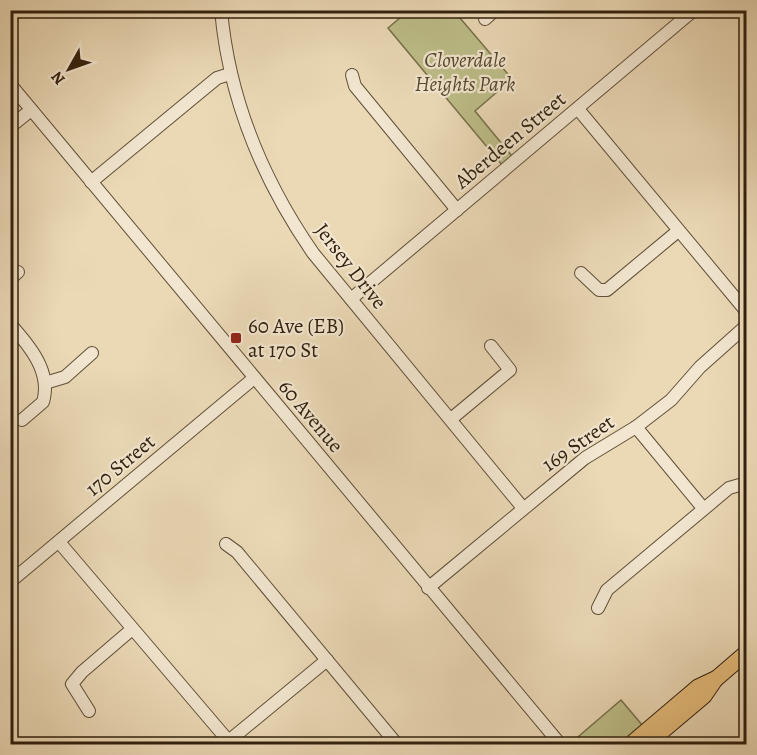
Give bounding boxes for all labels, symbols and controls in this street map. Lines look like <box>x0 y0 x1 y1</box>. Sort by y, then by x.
north arrow <box>39 39 99 99</box>
park label: Cloverdale Heights Park <box>415 46 515 98</box>
text: N <box>46 66 70 90</box>
street label: Aberdeen Street <box>448 85 572 195</box>
street label: Jersey Drive <box>309 217 393 315</box>
place label: 60 Ave (EB) at 170 St <box>248 312 344 364</box>
marker: 60 Ave (EB) at 170 St <box>229 331 243 345</box>
street label: 60 Avenue <box>272 373 350 459</box>
street label: 169 Street <box>536 408 620 478</box>
street label: 170 Street <box>79 428 161 502</box>

